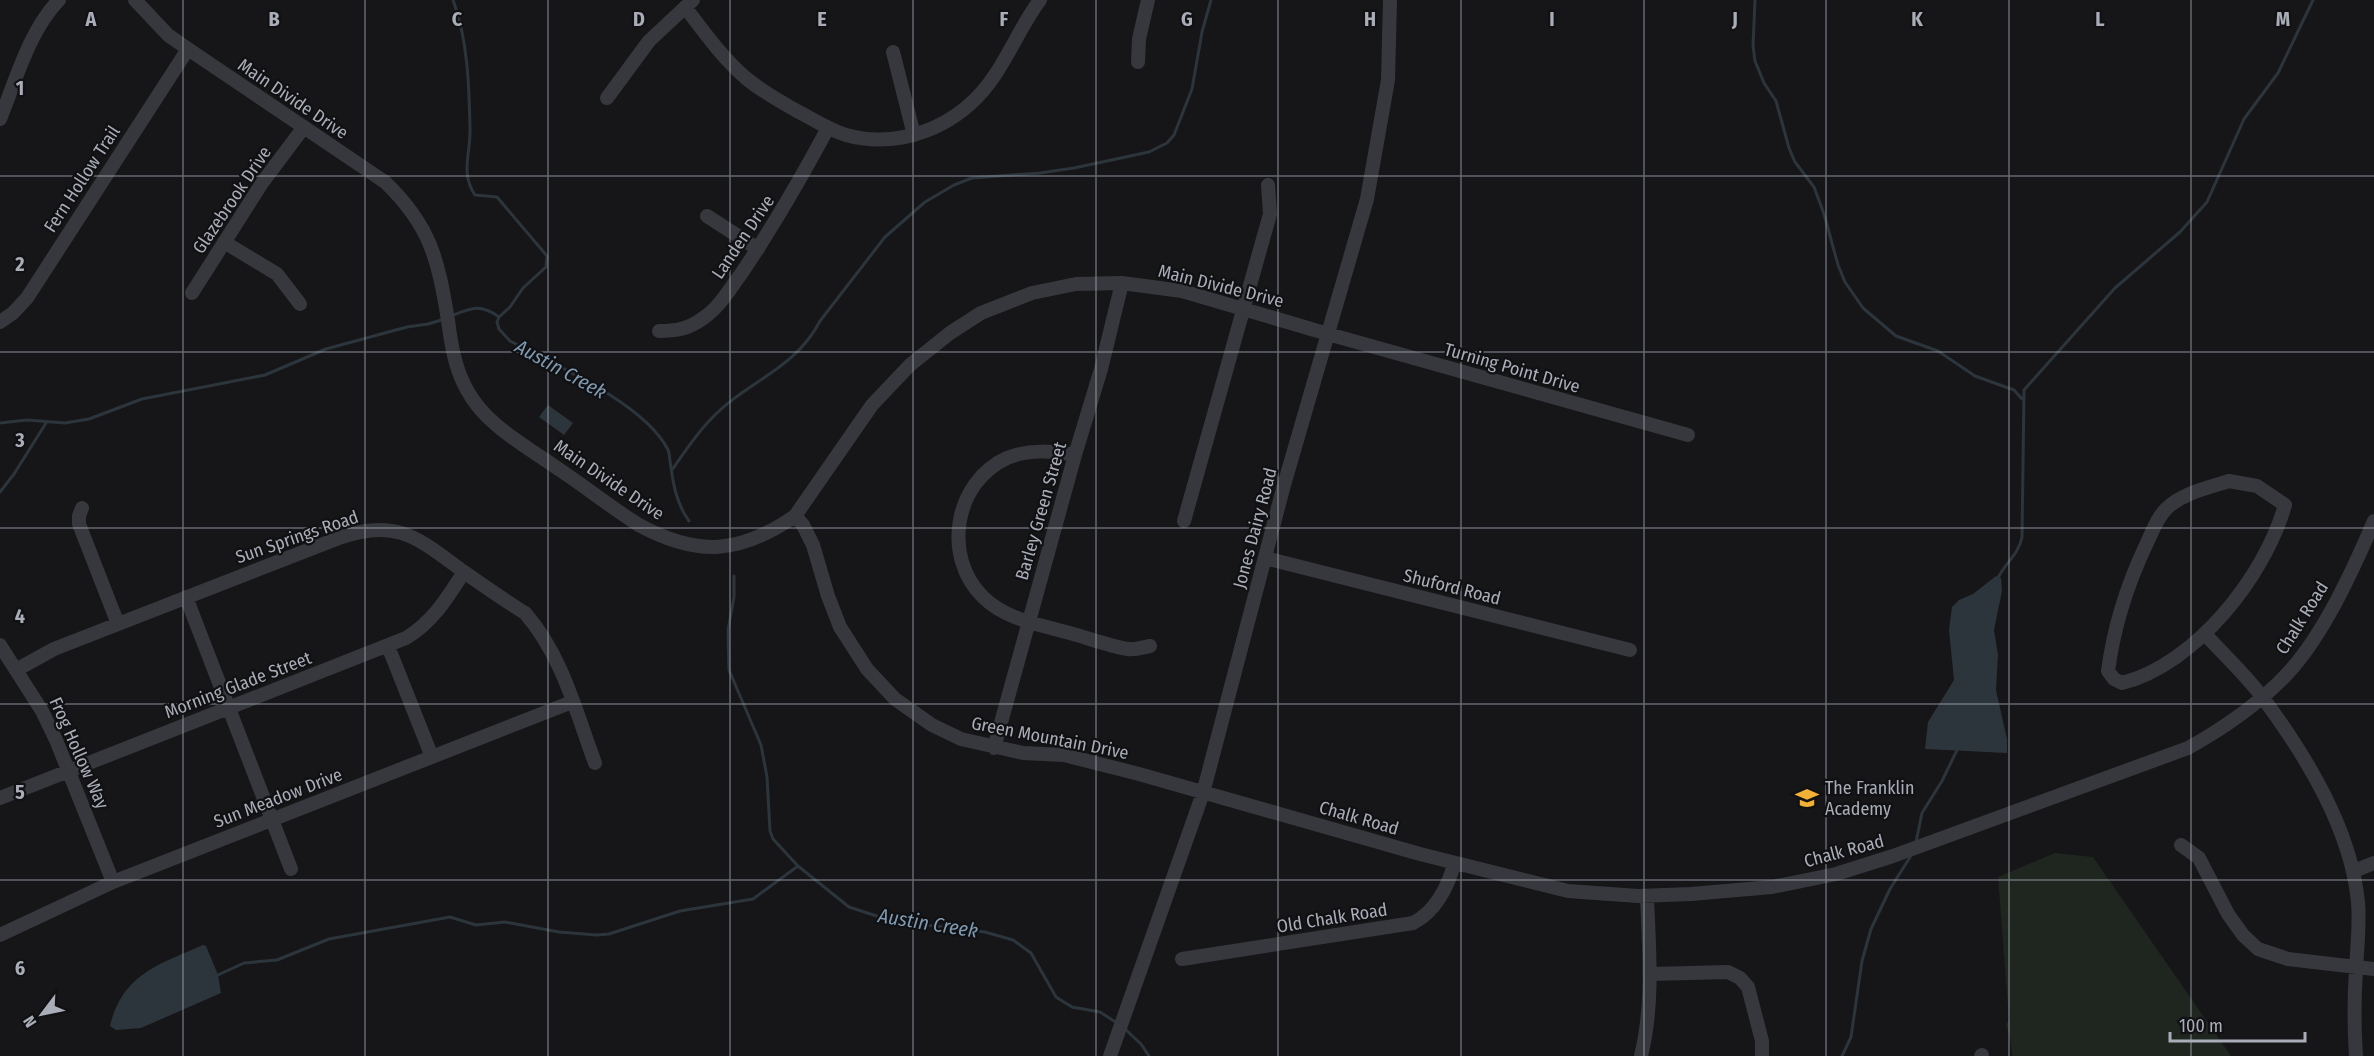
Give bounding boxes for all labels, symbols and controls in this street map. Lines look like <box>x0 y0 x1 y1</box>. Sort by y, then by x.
text: A <box>85 7 98 31</box>
text: B <box>268 7 280 31</box>
text: C <box>452 7 463 31</box>
text: D <box>633 7 645 31</box>
text: E <box>817 7 827 31</box>
text: F <box>1000 7 1009 31</box>
text: G <box>1181 7 1193 31</box>
text: H <box>1364 7 1376 31</box>
text: I <box>1549 7 1555 31</box>
text: J <box>1731 7 1738 31</box>
text: K <box>1911 7 1923 31</box>
text: L <box>2095 7 2105 31</box>
text: M <box>2276 7 2290 31</box>
street label: Main Divide Drive <box>234 54 352 144</box>
text: 1 <box>16 76 24 100</box>
street label: Fern Hollow Trail <box>39 121 125 237</box>
street label: Glazebrook Drive <box>188 142 276 258</box>
street label: Landen Drive <box>707 191 779 283</box>
text: 2 <box>14 252 25 276</box>
street label: Main Divide Drive <box>1156 260 1286 312</box>
water label: Austin Creek <box>510 334 611 404</box>
street label: Turning Point Drive <box>1442 338 1582 398</box>
text: 3 <box>14 428 25 452</box>
street label: Main Divide Drive <box>550 435 668 525</box>
street label: Barley Green Street <box>1011 439 1071 583</box>
street label: Jones Dairy Road <box>1228 465 1282 591</box>
street label: Sun Springs Road <box>233 506 361 568</box>
street label: Shuford Road <box>1401 564 1503 610</box>
street label: Chalk Road <box>2271 577 2333 659</box>
text: 4 <box>15 604 25 628</box>
street label: Morning Glade Street <box>161 647 315 723</box>
street label: Frog Hollow Way <box>45 694 113 812</box>
street label: Green Mountain Drive <box>970 712 1131 764</box>
street label: Sun Meadow Drive <box>211 763 345 833</box>
place label: The Franklin Academy <box>1825 777 1914 820</box>
text: 5 <box>15 780 25 804</box>
school or university icon: The Franklin Academy <box>1794 785 1820 811</box>
street label: Chalk Road <box>1317 796 1401 840</box>
street label: Chalk Road <box>1802 830 1886 872</box>
street label: Old Chalk Road <box>1275 898 1389 938</box>
water label: Austin Creek <box>875 903 980 943</box>
text: 6 <box>15 956 25 980</box>
north arrow <box>12 984 72 1044</box>
scale bar <box>2170 1005 2305 1043</box>
text: N <box>19 1013 40 1031</box>
text: 100 m <box>2179 1015 2223 1037</box>

